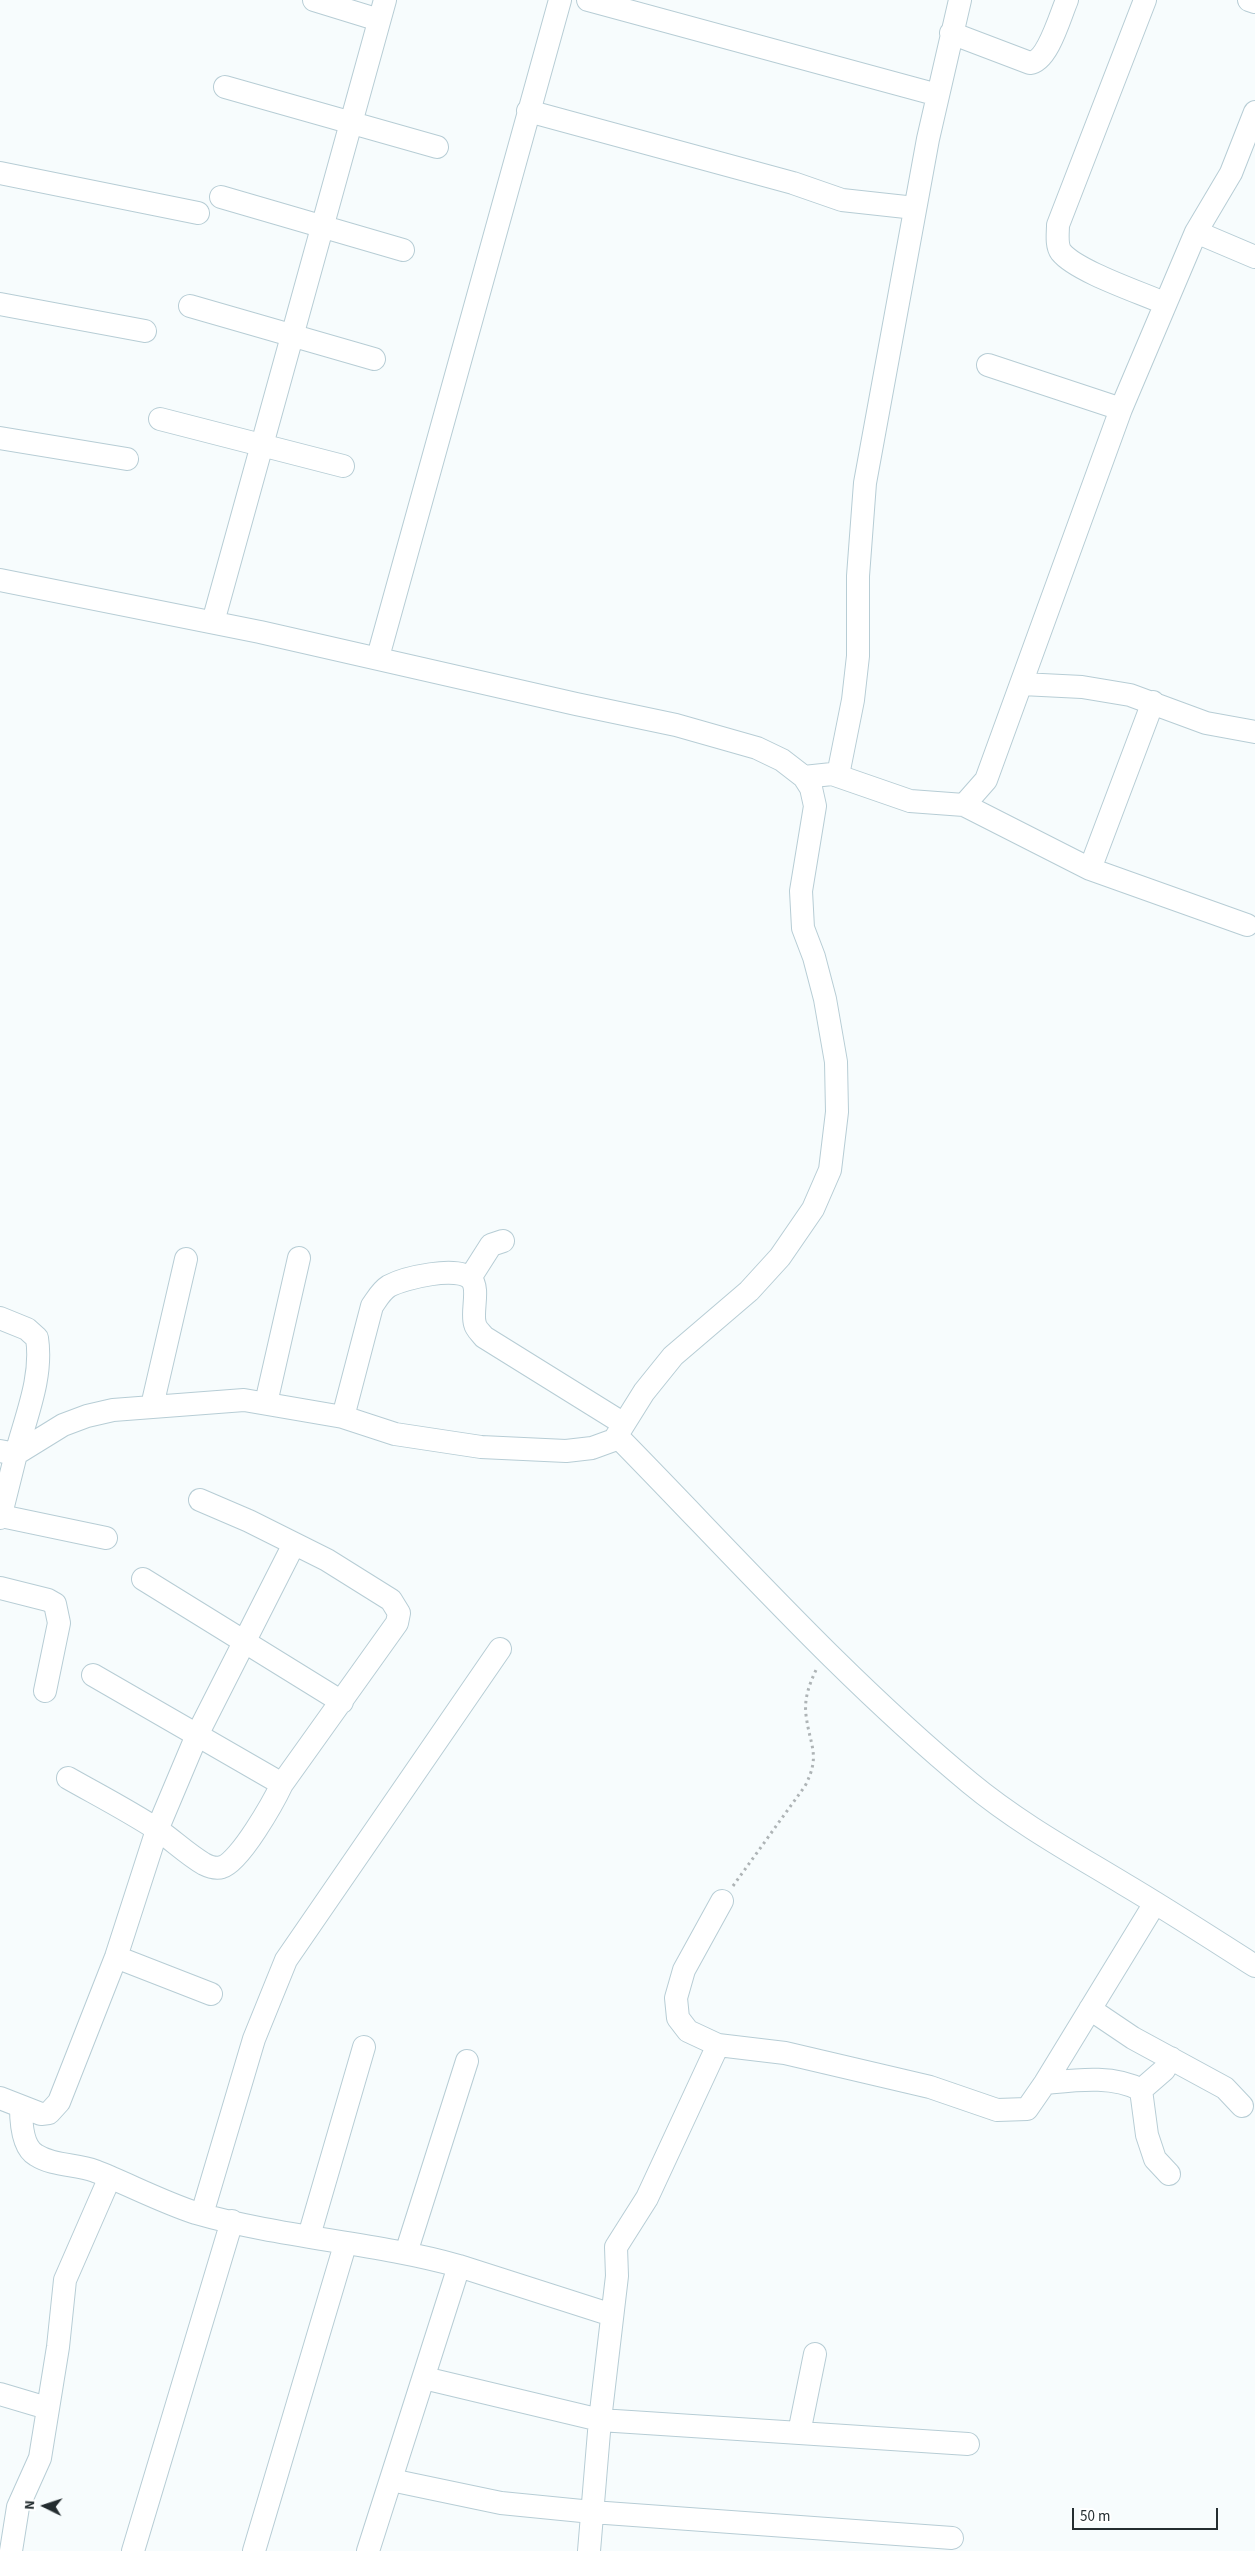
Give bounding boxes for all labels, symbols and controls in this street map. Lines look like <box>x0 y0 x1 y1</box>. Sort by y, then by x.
north arrow <box>20 2481 70 2531</box>
scale bar <box>1075 2498 1221 2530</box>
text: N <box>20 2500 40 2510</box>
text: 50 m <box>1080 2506 1110 2527</box>

